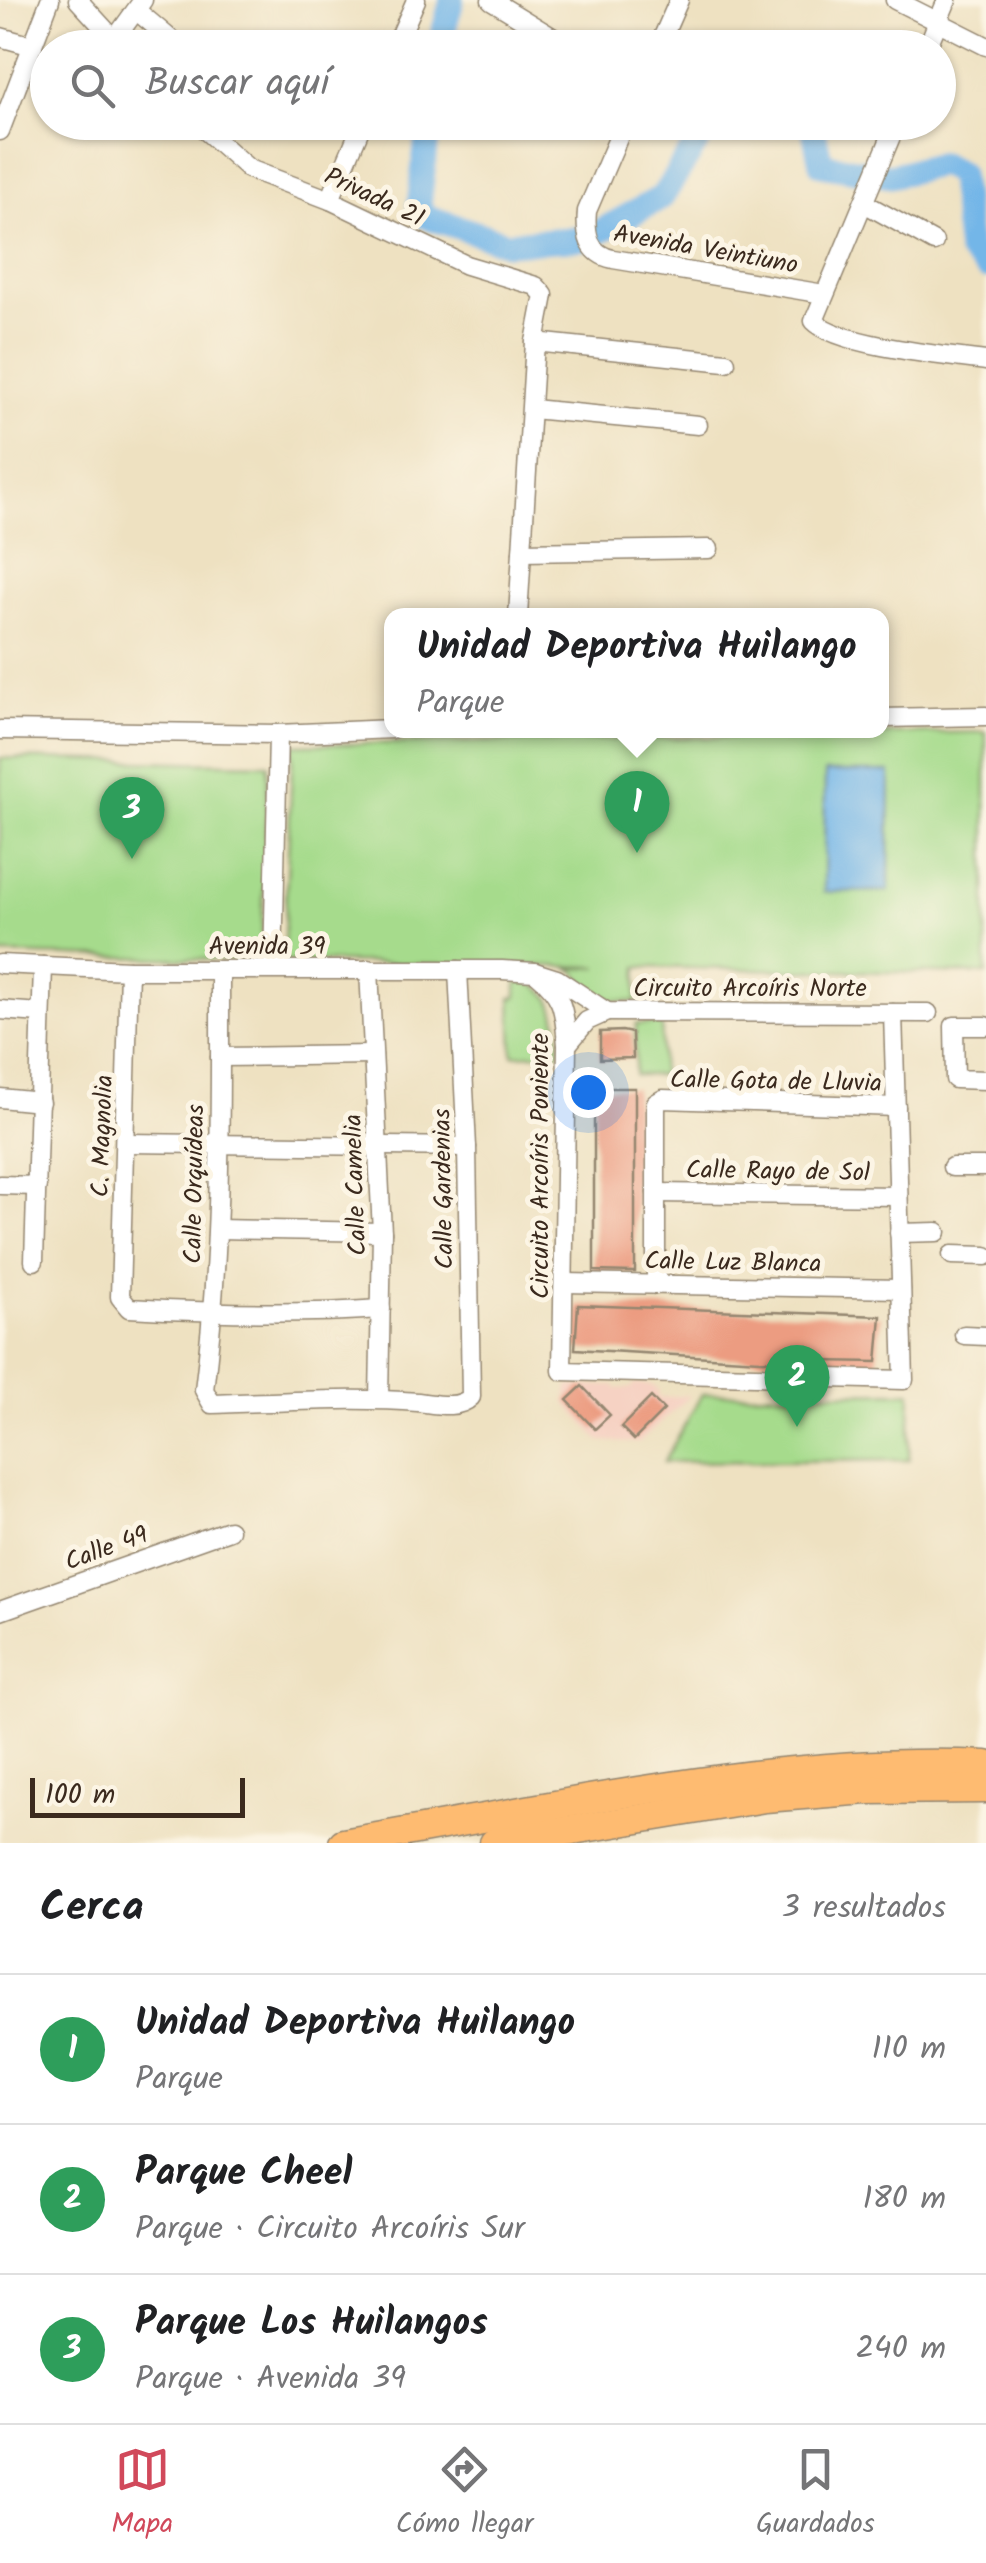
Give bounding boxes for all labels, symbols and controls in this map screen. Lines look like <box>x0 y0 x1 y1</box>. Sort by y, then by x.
search box <box>30 30 956 140</box>
text: Buscar aquí <box>145 55 329 115</box>
icon: search <box>65 58 120 113</box>
street label: Privada 21 <box>317 157 431 238</box>
street label: Avenida Veintiuno <box>610 214 801 286</box>
popup <box>384 608 889 738</box>
text: Unidad Deportiva Huilango <box>416 618 857 678</box>
text: Parque <box>416 678 504 729</box>
pin: 1 <box>604 770 670 853</box>
pin: 3 <box>100 776 164 859</box>
street label: Avenida 39 <box>209 927 325 967</box>
street label: Circuito Arcoíris Norte <box>633 969 867 1009</box>
street label: Circuito Arcoíris Poniente <box>521 1033 561 1299</box>
street label: Calle Gota de Lluvia <box>670 1060 882 1104</box>
your location <box>563 1067 614 1118</box>
street label: C. Magnolia <box>81 1074 125 1198</box>
street label: Calle Orquídeas <box>174 1103 216 1264</box>
street label: Calle Gardenias <box>423 1108 465 1270</box>
street label: Calle Camelia <box>334 1113 378 1257</box>
street label: Calle Rayo de Sol <box>686 1150 870 1194</box>
street label: Calle Luz Blanca <box>644 1241 822 1285</box>
pin: 2 <box>764 1344 830 1427</box>
street label: Calle 49 <box>59 1515 154 1582</box>
scale bar <box>30 1773 245 1818</box>
text: 100 m <box>45 1773 115 1818</box>
text: Cerca <box>40 1875 144 1942</box>
text: 3 resultados <box>782 1883 946 1934</box>
text: Unidad Deportiva Huilango <box>135 1994 575 2054</box>
text: 1 <box>68 2024 77 2075</box>
text: 110 m <box>872 2024 946 2075</box>
text: Parque <box>135 2054 223 2105</box>
text: Parque Cheel <box>135 2144 352 2204</box>
text: 2 <box>63 2174 82 2225</box>
text: 180 m <box>862 2174 946 2225</box>
text: Parque · Circuito Arcoíris Sur <box>135 2204 525 2255</box>
text: Parque Los Huilangos <box>135 2294 488 2354</box>
text: 3 <box>64 2324 81 2375</box>
text: 240 m <box>855 2324 946 2375</box>
text: Parque · Avenida 39 <box>135 2354 406 2405</box>
tab: Mapa <box>111 2442 173 2547</box>
tab: Cómo llegar <box>396 2442 533 2547</box>
tab: Guardados <box>756 2442 875 2547</box>

